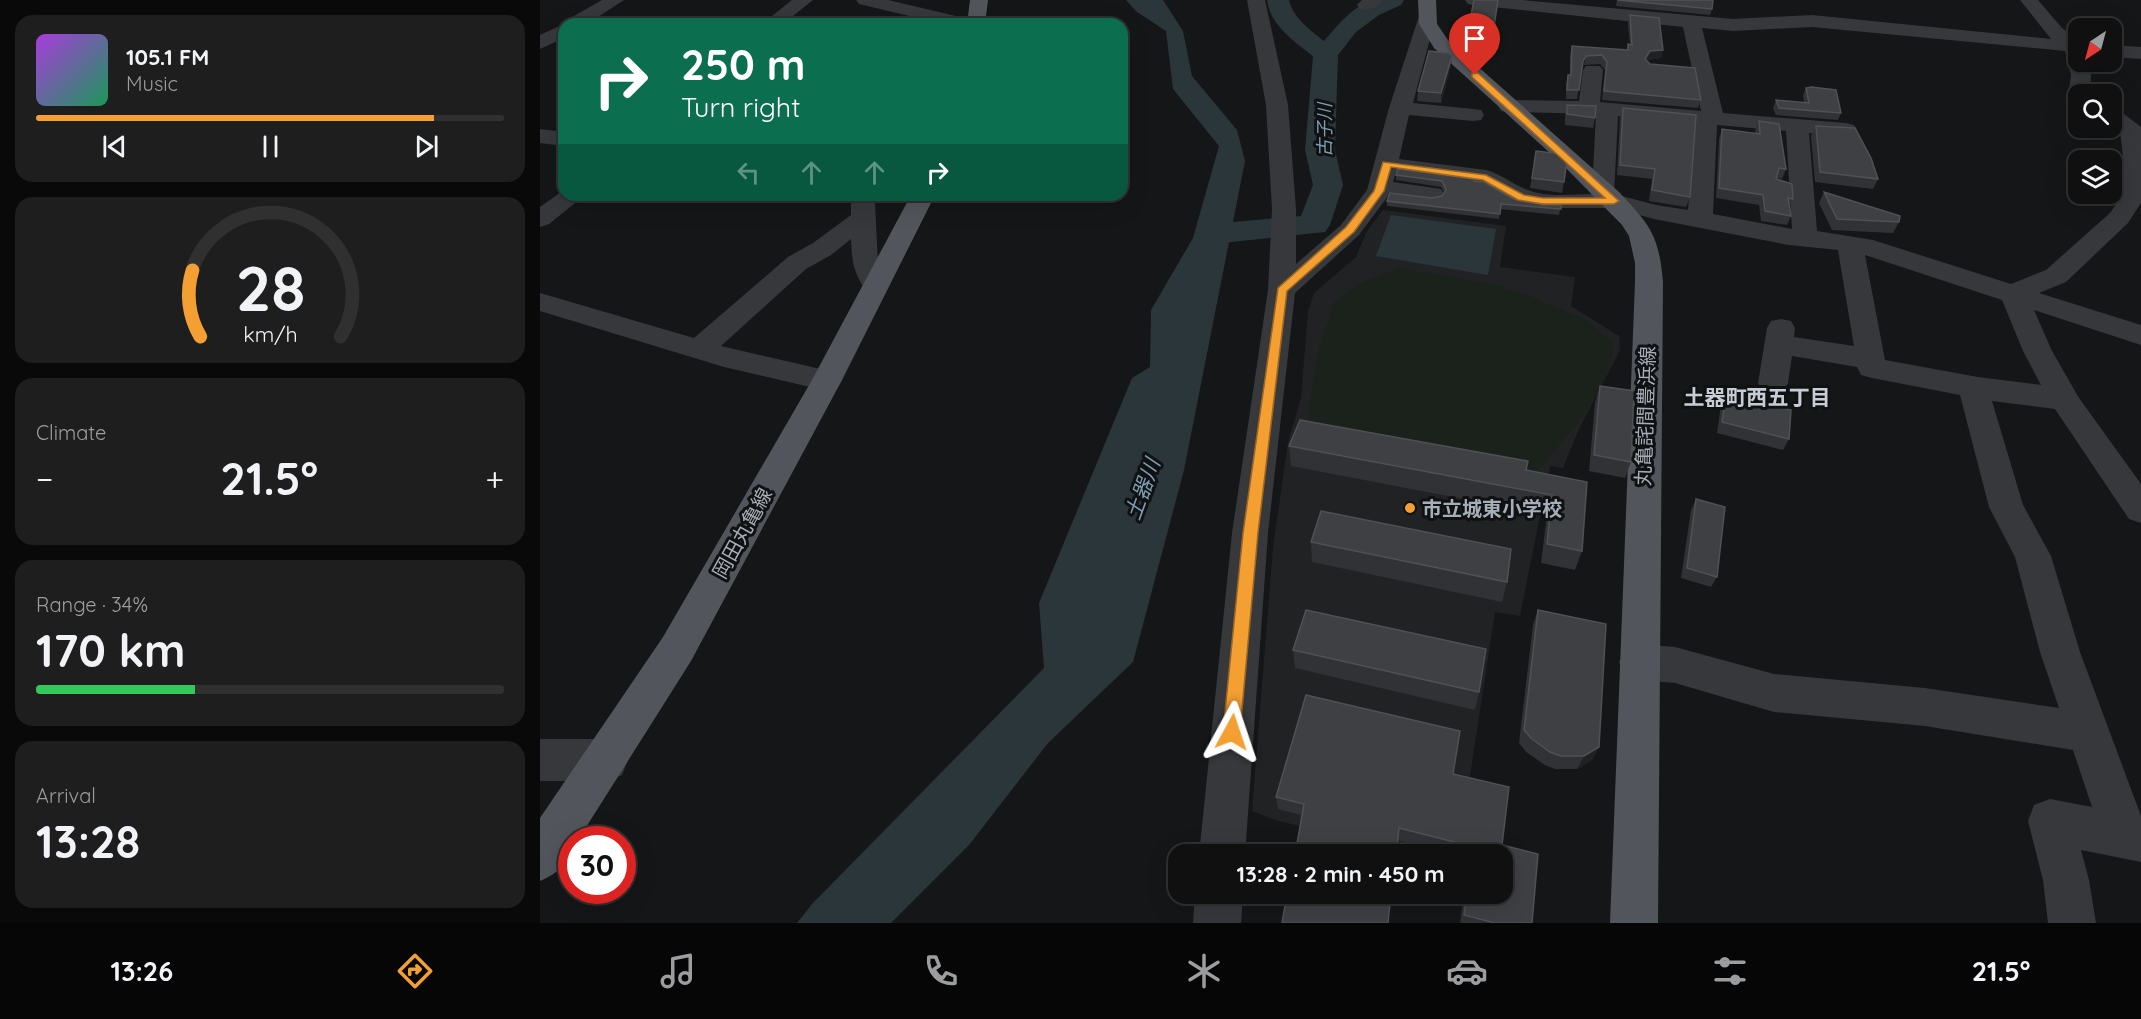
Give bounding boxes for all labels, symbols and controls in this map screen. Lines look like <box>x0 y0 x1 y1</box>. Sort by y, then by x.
pin <box>1449 13 1500 75</box>
north arrow <box>2068 18 2122 72</box>
map controls <box>2068 18 2122 204</box>
icon: arrive <box>1458 22 1491 55</box>
text: 250 m <box>681 38 805 91</box>
icon: right <box>582 42 660 120</box>
text: 105.1 FM <box>126 43 209 71</box>
text: Music <box>126 71 178 96</box>
button: search <box>2068 84 2122 138</box>
text: Turn right <box>681 90 800 124</box>
water label: 古子川 <box>1313 101 1336 157</box>
icon: previous <box>98 130 131 163</box>
icon: pause <box>254 130 287 163</box>
icon: next <box>410 130 443 163</box>
button: layers <box>2068 150 2122 204</box>
icon: left <box>732 156 765 189</box>
icon: ahead <box>795 156 828 189</box>
icon: ahead <box>858 156 891 189</box>
icon: right <box>921 156 954 189</box>
text: 28 <box>235 249 305 327</box>
text: km/h <box>243 321 297 347</box>
street label: 丸亀詫間豊浜線 <box>1630 346 1660 486</box>
district label: 土器町西五丁目 <box>1684 384 1831 410</box>
text: Climate <box>36 420 106 445</box>
text: 21.5° <box>220 450 318 506</box>
water label: 土器川 <box>1119 453 1166 523</box>
text: − <box>36 458 53 499</box>
text: + <box>485 458 504 499</box>
street label: 岡田丸亀線 <box>707 483 777 583</box>
place label: 市立城東小学校 <box>1422 496 1562 521</box>
marker: 市立城東小学校 <box>1403 501 1417 515</box>
text: Range · 34% <box>36 592 148 617</box>
text: 170 km <box>36 622 186 678</box>
position arrow <box>1200 700 1264 764</box>
text: Arrival <box>36 783 96 808</box>
text: 13:28 <box>36 813 140 869</box>
speed limit sign: 30 <box>558 826 636 904</box>
text: 13:28 · 2 min · 450 m <box>1236 860 1445 888</box>
icon: directions <box>394 950 436 992</box>
icon: music <box>657 950 699 992</box>
icon: phone <box>920 950 962 992</box>
icon: climate <box>1183 950 1225 992</box>
icon: car <box>1446 950 1488 992</box>
icon: filters <box>1709 950 1751 992</box>
text: 13:26 <box>110 954 173 988</box>
text: 21.5° <box>1972 954 2030 988</box>

